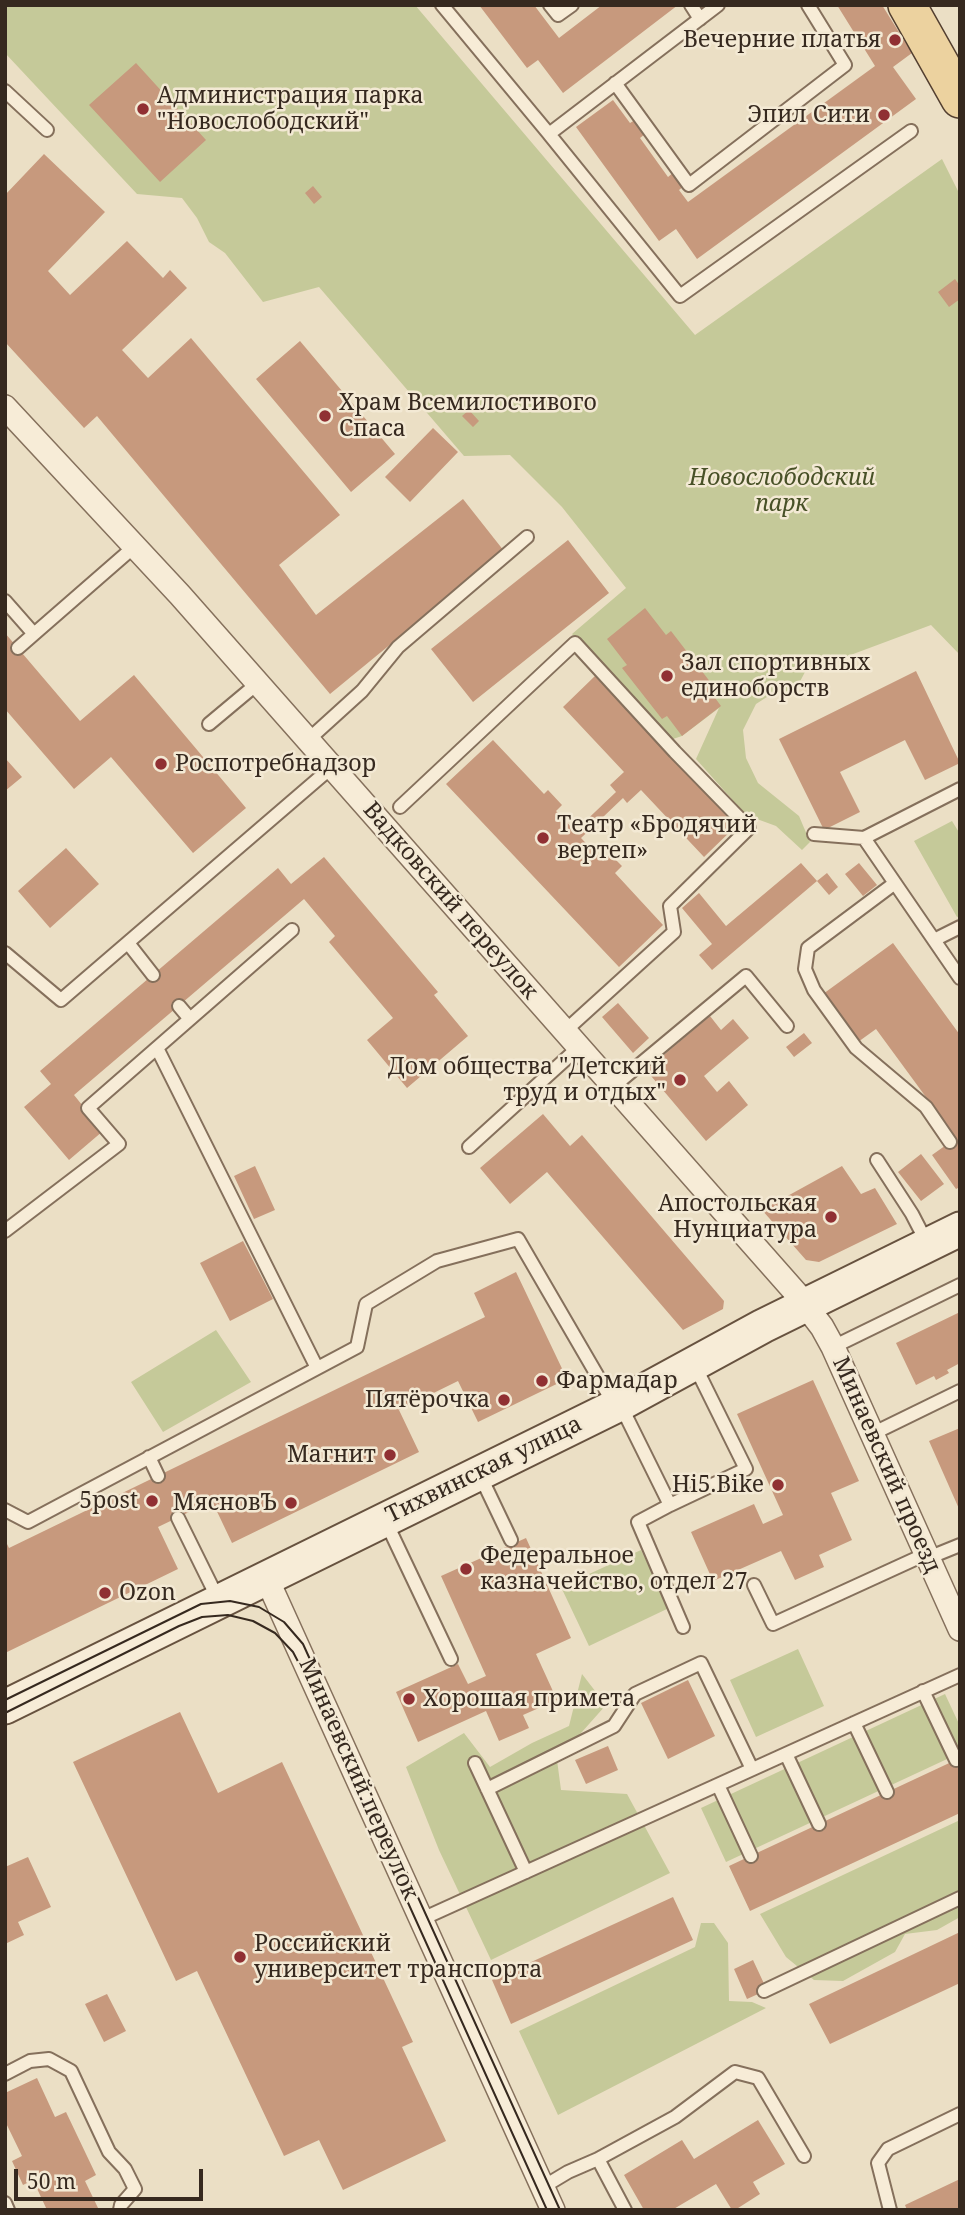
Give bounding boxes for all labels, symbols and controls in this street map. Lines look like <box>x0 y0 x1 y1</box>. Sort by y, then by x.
place label: Вечерние платья <box>683 26 881 54</box>
marker: Вечерние платья <box>887 32 903 48</box>
place label: Администрация парка "Новослободский" <box>157 82 424 136</box>
marker: Администрация парка "Новослободский" <box>135 101 151 117</box>
place label: Эпил Сити <box>747 101 870 129</box>
marker: Эпил Сити <box>876 107 892 123</box>
place label: Храм Всемилостивого Спаса <box>339 389 597 443</box>
marker: Храм Всемилостивого Спаса <box>317 408 333 424</box>
park label: Новослободский парк <box>689 464 875 518</box>
place label: Зал спортивных единоборств <box>681 649 870 703</box>
marker: Зал спортивных единоборств <box>659 668 675 684</box>
place label: Роспотребнадзор <box>175 750 376 778</box>
marker: Роспотребнадзор <box>153 756 169 772</box>
street label: Вадковский переулок <box>357 797 543 1005</box>
place label: Театр «Бродячий вертеп» <box>557 811 757 865</box>
marker: Театр «Бродячий вертеп» <box>535 830 551 846</box>
place label: Дом общества "Детский труд и отдых" <box>388 1053 666 1107</box>
marker: Дом общества "Детский труд и отдых" <box>672 1072 688 1088</box>
place label: Апостольская Нунциатура <box>658 1190 817 1244</box>
marker: Апостольская Нунциатура <box>823 1209 839 1225</box>
street label: Минаевский проезд <box>826 1353 946 1577</box>
place label: Фармадар <box>556 1367 678 1395</box>
marker: Фармадар <box>534 1373 550 1389</box>
place label: Пятёрочка <box>365 1386 490 1414</box>
marker: Пятёрочка <box>496 1392 512 1408</box>
street label: Тихвинская улица <box>381 1410 587 1530</box>
place label: Магнит <box>287 1441 376 1469</box>
marker: Магнит <box>382 1447 398 1463</box>
place label: Hi5.Bike <box>672 1471 764 1499</box>
marker: Hi5.Bike <box>770 1477 786 1493</box>
place label: 5post <box>79 1487 138 1515</box>
place label: МясновЪ <box>173 1489 277 1517</box>
marker: 5post <box>144 1493 160 1509</box>
marker: МясновЪ <box>283 1495 299 1511</box>
place label: Федеральное казначейство, отдел 27 <box>480 1542 748 1596</box>
marker: Федеральное казначейство, отдел 27 <box>458 1561 474 1577</box>
place label: Ozon <box>119 1579 176 1607</box>
marker: Ozon <box>97 1585 113 1601</box>
street label: Минаевский переулок <box>292 1654 424 1904</box>
place label: Хорошая примета <box>423 1685 635 1713</box>
marker: Хорошая примета <box>401 1691 417 1707</box>
place label: Российский университет транспорта <box>254 1930 542 1984</box>
marker: Российский университет транспорта <box>232 1949 248 1965</box>
scale bar <box>18 2156 206 2200</box>
text: 50 m <box>27 2167 76 2195</box>

